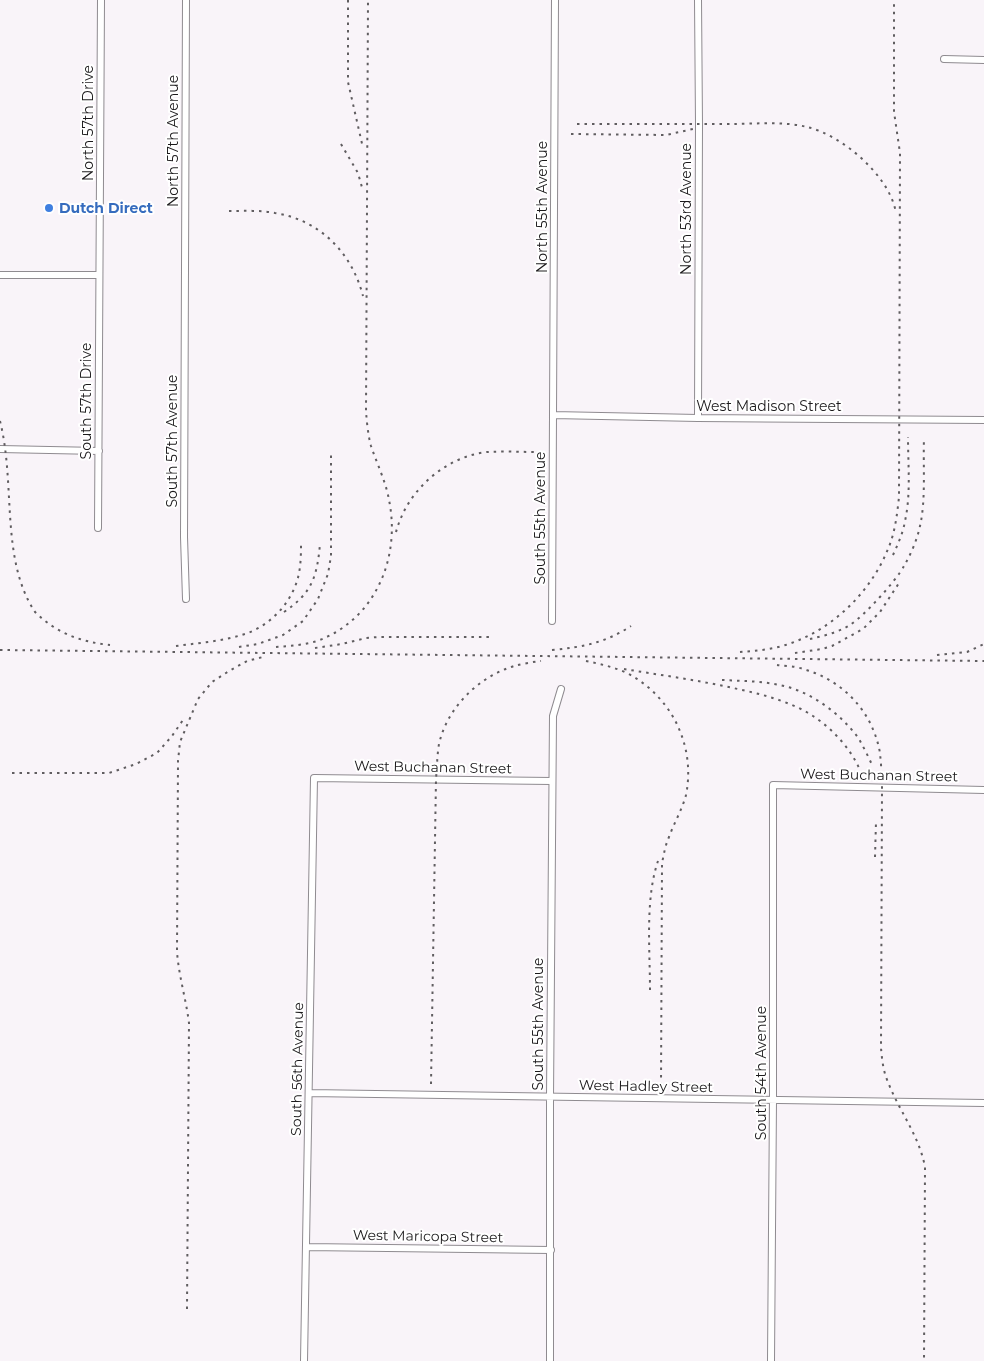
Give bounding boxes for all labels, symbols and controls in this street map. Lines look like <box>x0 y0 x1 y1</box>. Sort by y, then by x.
street label: North 57th Drive <box>79 65 97 181</box>
street label: North 57th Avenue <box>164 75 182 207</box>
street label: North 55th Avenue <box>533 141 551 273</box>
street label: North 53rd Avenue <box>677 143 695 275</box>
place label: Dutch Direct <box>59 199 153 217</box>
marker: Dutch Direct <box>43 202 55 214</box>
street label: South 57th Drive <box>77 343 95 459</box>
street label: South 57th Avenue <box>163 374 181 508</box>
street label: West Madison Street <box>696 397 842 415</box>
street label: South 55th Avenue <box>531 451 549 585</box>
street label: West Buchanan Street <box>354 757 512 777</box>
street label: West Buchanan Street <box>800 765 958 785</box>
street label: South 55th Avenue <box>529 957 547 1091</box>
street label: South 56th Avenue <box>287 1002 307 1136</box>
street label: South 54th Avenue <box>752 1006 770 1140</box>
street label: West Hadley Street <box>579 1076 714 1096</box>
street label: West Maricopa Street <box>353 1226 504 1246</box>

